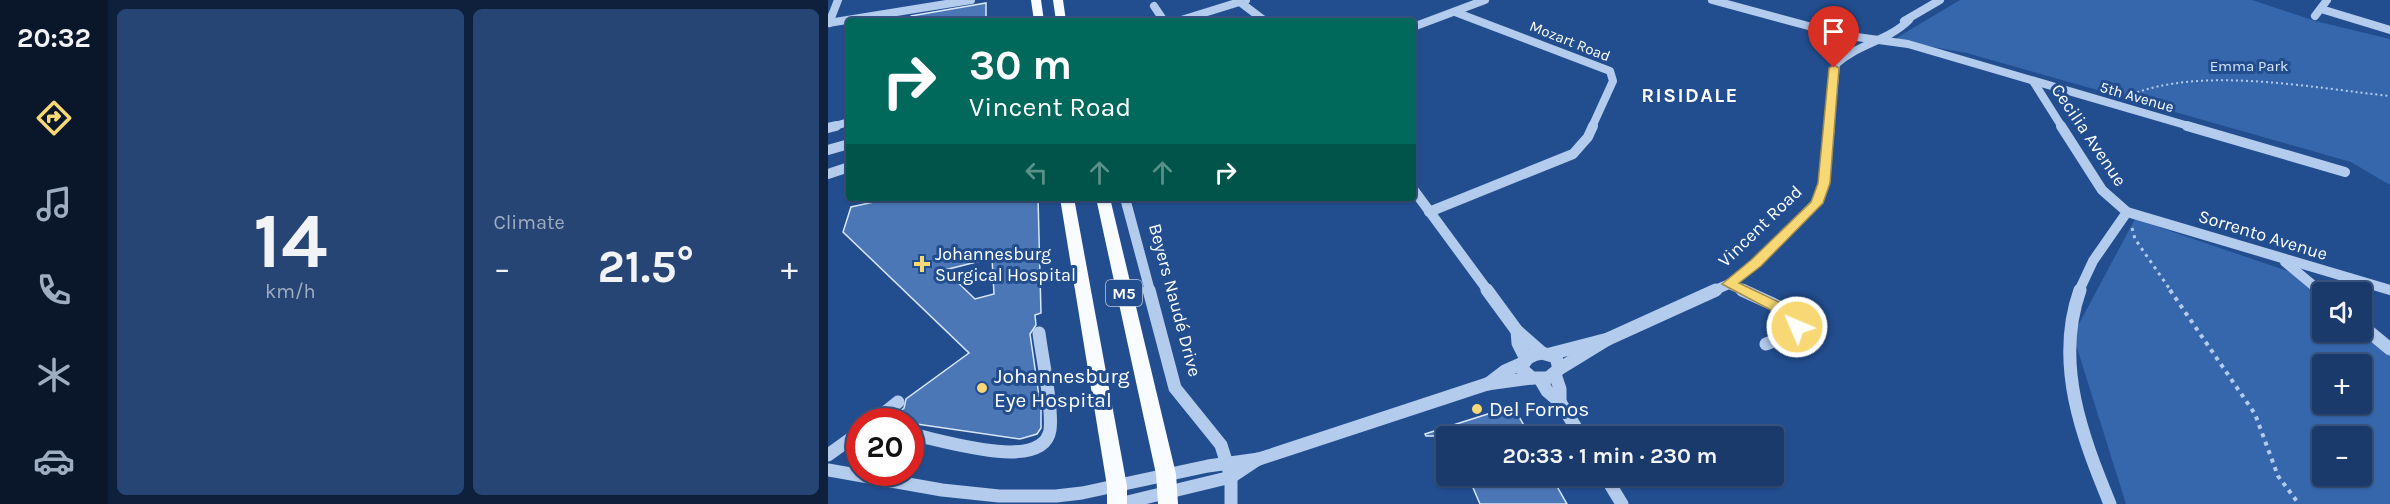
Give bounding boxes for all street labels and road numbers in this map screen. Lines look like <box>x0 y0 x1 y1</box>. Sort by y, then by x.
street label: Mozart Road <box>1527 17 1613 65</box>
street label: 5th Avenue <box>2098 78 2176 116</box>
street label: Cecilia Avenue <box>2047 80 2131 190</box>
street label: Vincent Road <box>1713 180 1807 272</box>
street label: Sorrento Avenue <box>2196 205 2330 265</box>
street label: Beyers Naudé Drive <box>1144 221 1206 379</box>
road number: M5 <box>1106 280 1142 306</box>

